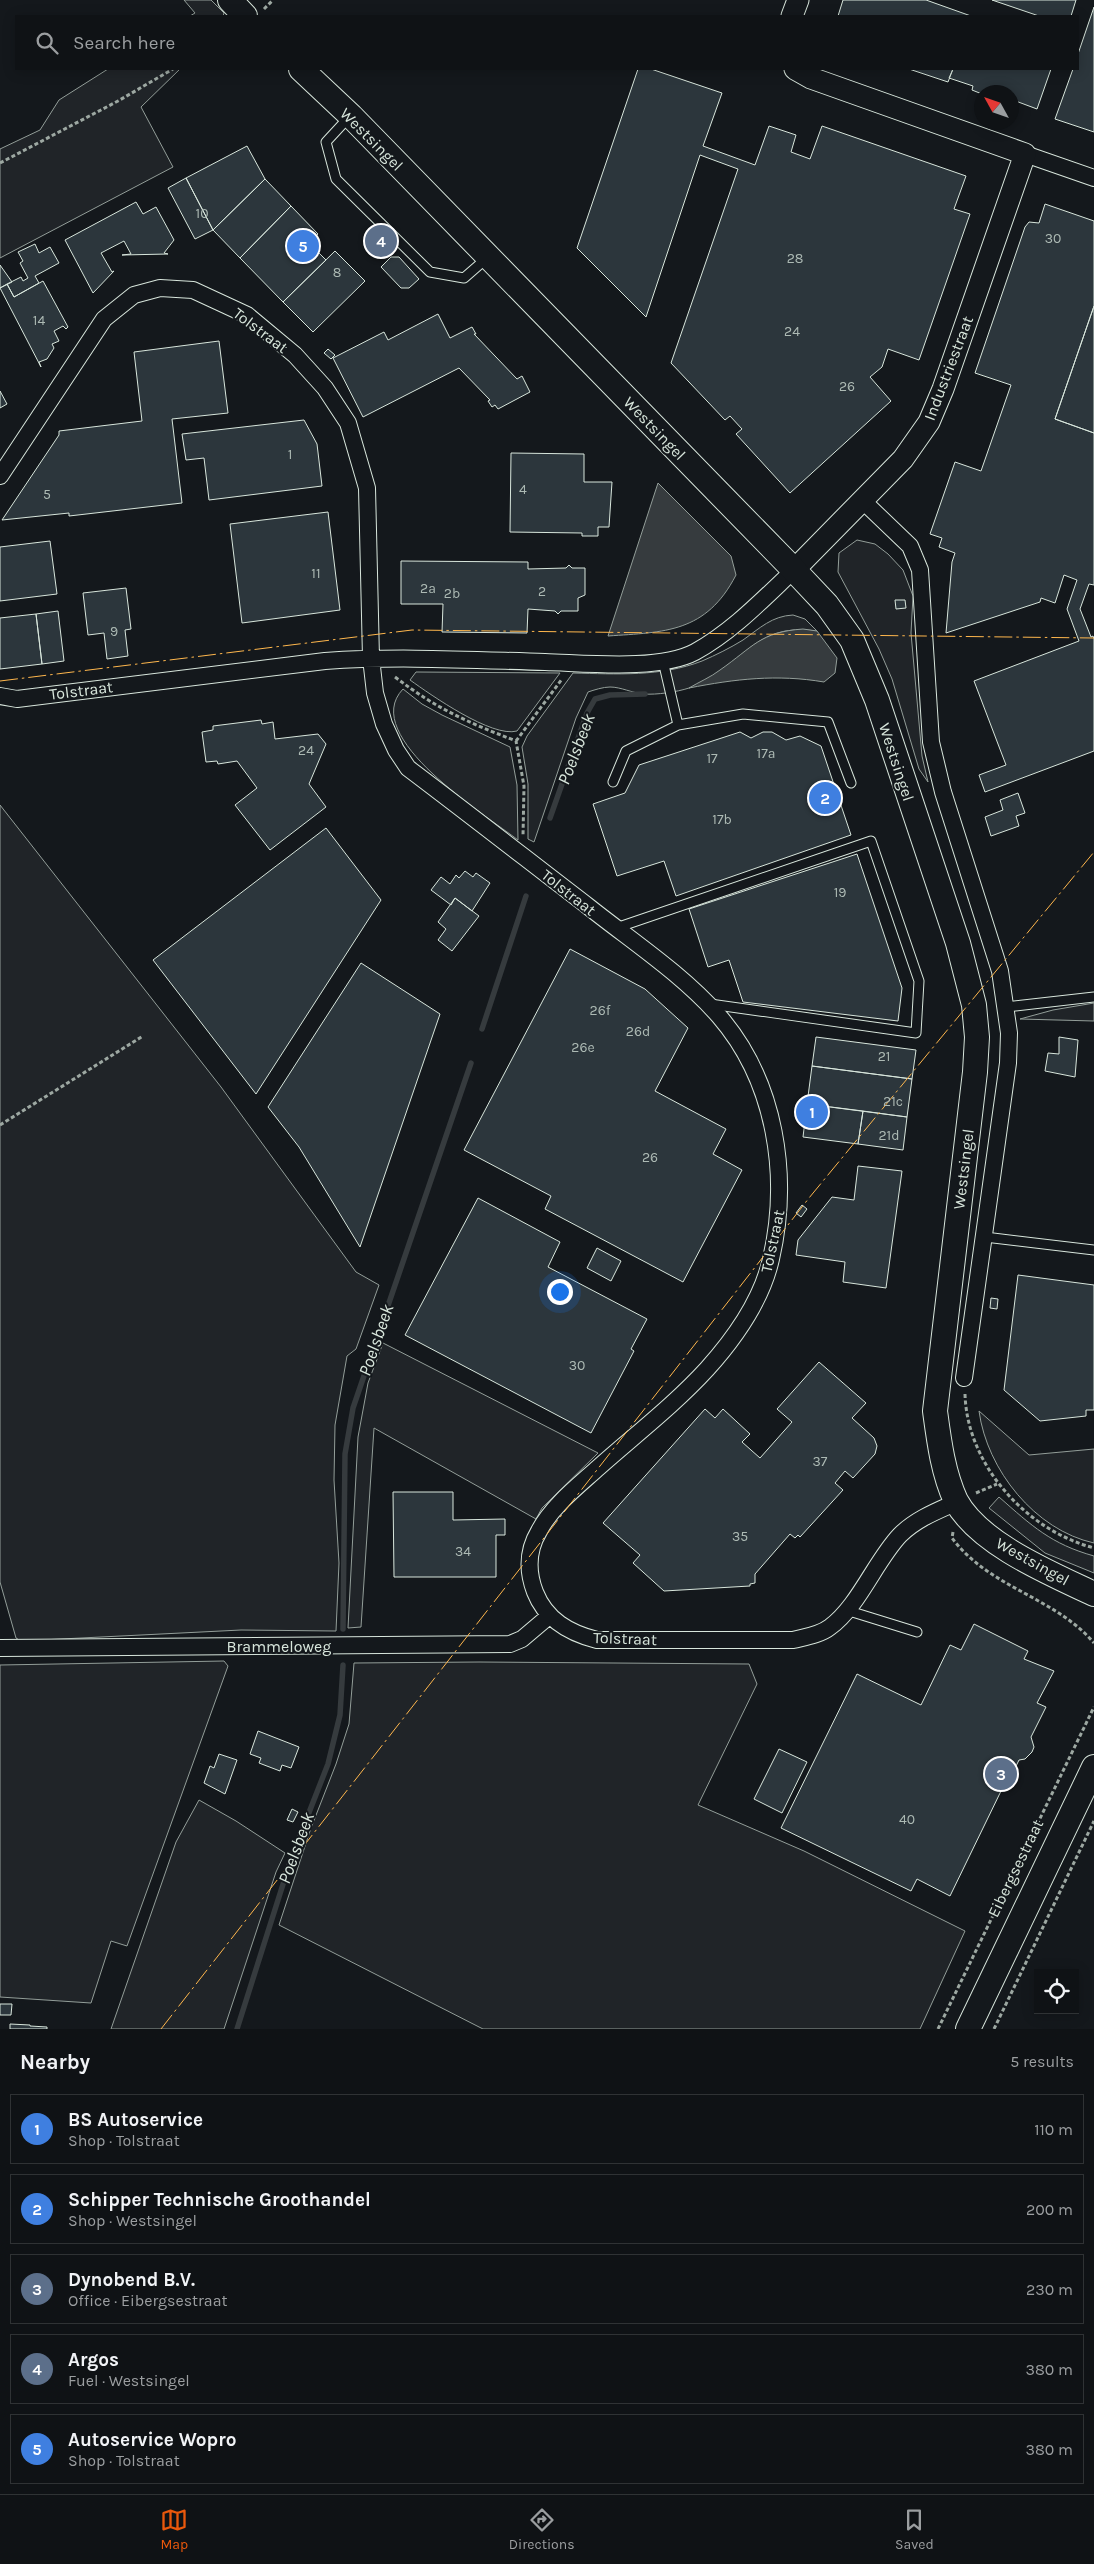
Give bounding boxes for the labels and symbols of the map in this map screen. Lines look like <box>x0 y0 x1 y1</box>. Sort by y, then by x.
north arrow <box>974 85 1019 130</box>
street label: Westsingel <box>336 104 407 175</box>
house number: 10 <box>196 205 208 222</box>
pin: 4 <box>365 222 397 260</box>
pin: 5 <box>287 227 319 265</box>
house number: 30 <box>1045 230 1061 247</box>
house number: 28 <box>787 250 803 267</box>
house number: 8 <box>333 264 341 281</box>
street label: Tolstraat <box>230 304 292 357</box>
house number: 14 <box>33 312 45 329</box>
street label: Industriestraat <box>920 313 977 423</box>
house number: 24 <box>784 323 800 340</box>
house number: 26 <box>839 378 855 395</box>
street label: Westsingel <box>620 393 690 464</box>
house number: 1 <box>288 446 292 463</box>
house number: 4 <box>519 481 527 498</box>
house number: 5 <box>43 486 51 503</box>
house number: 11 <box>311 565 321 582</box>
house number: 2a <box>420 580 436 597</box>
house number: 2 <box>538 583 546 600</box>
house number: 2b <box>444 585 460 602</box>
house number: 9 <box>110 623 118 640</box>
street label: Tolstraat <box>48 677 114 704</box>
water label: Poelsbeek <box>552 709 600 788</box>
street label: Westsingel <box>875 721 918 804</box>
house number: 24 <box>298 742 314 759</box>
house number: 17a <box>757 745 775 762</box>
house number: 17 <box>706 750 718 767</box>
pin: 2 <box>809 779 841 817</box>
house number: 17b <box>712 811 732 828</box>
street label: Tolstraat <box>538 865 600 920</box>
house number: 19 <box>834 884 846 901</box>
house number: 26f <box>590 1002 611 1019</box>
house number: 26d <box>626 1023 650 1040</box>
house number: 26e <box>571 1039 595 1056</box>
house number: 21 <box>878 1048 890 1065</box>
pin: 1 <box>796 1093 828 1131</box>
house number: 21c <box>883 1093 903 1110</box>
house number: 21d <box>878 1127 900 1144</box>
street label: Westsingel <box>949 1128 978 1210</box>
house number: 26 <box>642 1149 658 1166</box>
street label: Tolstraat <box>757 1208 788 1274</box>
your location <box>547 1279 573 1305</box>
water label: Poelsbeek <box>353 1300 399 1379</box>
house number: 30 <box>569 1357 585 1374</box>
house number: 37 <box>813 1453 828 1470</box>
house number: 35 <box>732 1528 748 1545</box>
street label: Westsingel <box>993 1533 1073 1589</box>
house number: 34 <box>455 1543 471 1560</box>
street label: Tolstraat <box>593 1628 657 1649</box>
street label: Brammeloweg <box>227 1637 331 1656</box>
pin: 3 <box>985 1755 1017 1793</box>
water label: Poelsbeek <box>273 1808 319 1887</box>
house number: 40 <box>899 1811 915 1828</box>
street label: Eibergsestraat <box>984 1816 1047 1920</box>

